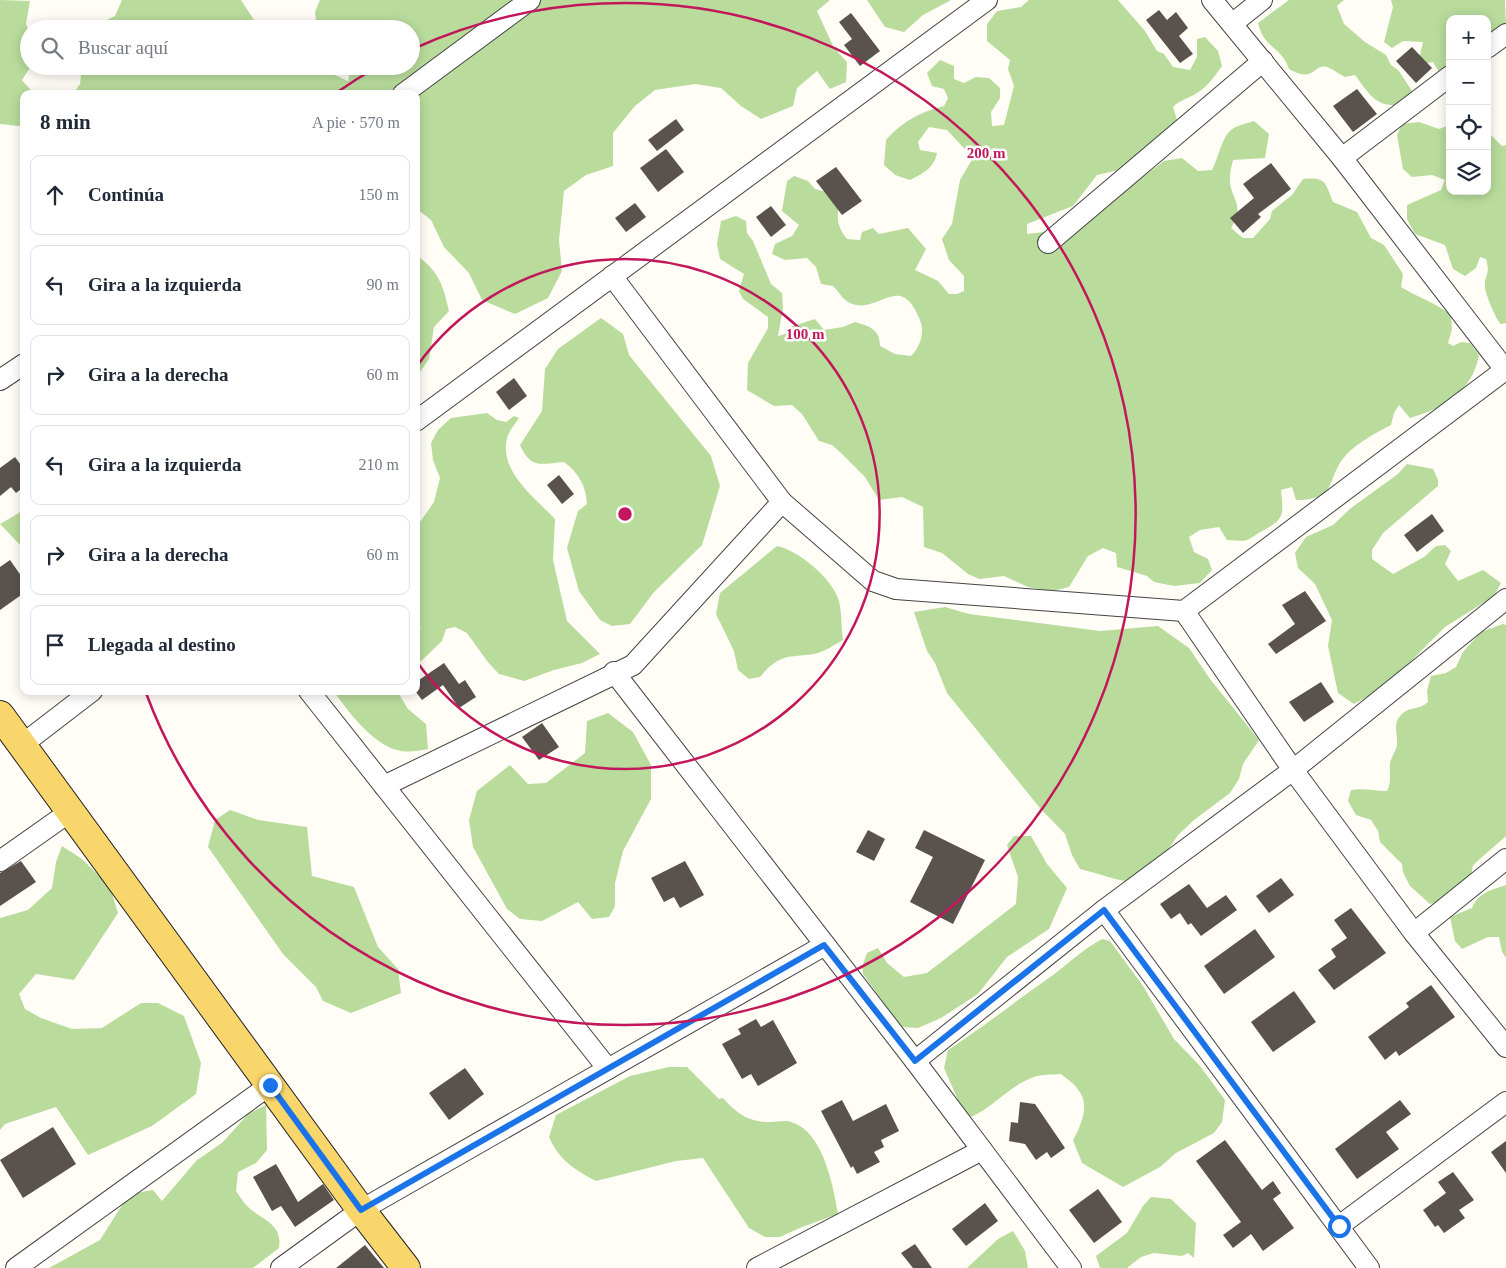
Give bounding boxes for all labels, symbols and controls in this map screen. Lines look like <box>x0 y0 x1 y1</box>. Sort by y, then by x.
map controls <box>1446 15 1491 195</box>
button: + <box>1446 15 1491 60</box>
search box <box>20 20 420 75</box>
icon: search <box>38 34 66 62</box>
text: Buscar aquí <box>78 37 168 58</box>
button: − <box>1446 60 1491 105</box>
button: locate <box>1446 105 1491 150</box>
text: 8 min <box>40 110 91 134</box>
text: A pie · 570 m <box>312 114 400 131</box>
text: 200 m <box>967 145 1006 161</box>
button: layers <box>1446 150 1491 195</box>
icon: ahead <box>41 181 69 209</box>
text: Continúa <box>88 184 164 205</box>
text: 150 m <box>359 186 399 203</box>
icon: left <box>41 271 69 299</box>
text: Gira a la izquierda <box>88 274 242 295</box>
text: 90 m <box>367 276 399 293</box>
text: 100 m <box>786 326 825 342</box>
icon: right <box>41 361 69 389</box>
text: Gira a la derecha <box>88 364 229 385</box>
text: 60 m <box>367 366 399 383</box>
icon: left <box>41 451 69 479</box>
text: Gira a la izquierda <box>88 454 242 475</box>
text: 210 m <box>359 456 399 473</box>
centre of rings <box>616 505 634 523</box>
icon: right <box>41 541 69 569</box>
text: Gira a la derecha <box>88 544 229 565</box>
text: 60 m <box>367 546 399 563</box>
icon: arrive <box>41 631 69 659</box>
text: Llegada al destino <box>88 634 236 655</box>
route end <box>259 1074 282 1097</box>
route start <box>1328 1215 1351 1238</box>

